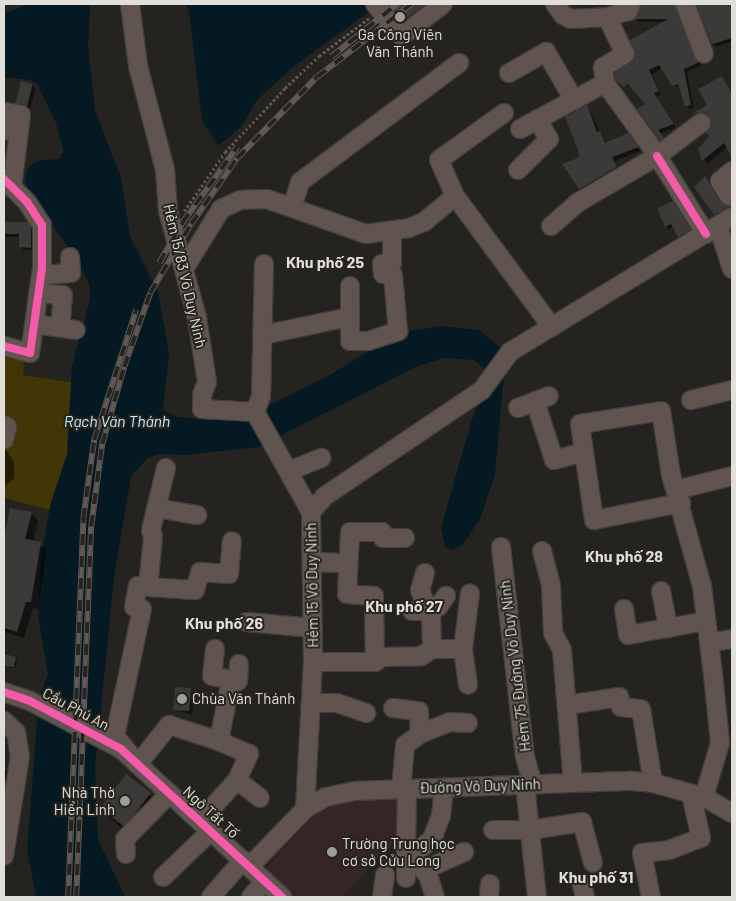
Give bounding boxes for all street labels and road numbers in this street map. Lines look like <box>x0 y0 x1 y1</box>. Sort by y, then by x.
street label: Hẻm 15/83 Võ Duy Ninh <box>160 202 210 350</box>
street label: Hẻm 15 Võ Duy Ninh <box>302 522 322 648</box>
street label: Hẻm 75 Đường Võ Duy Ninh <box>496 579 534 753</box>
street label: Cầu Phú An <box>40 684 112 734</box>
street label: Đường Võ Duy Ninh <box>419 775 541 797</box>
street label: Ngô Tất Tố <box>179 782 243 842</box>

